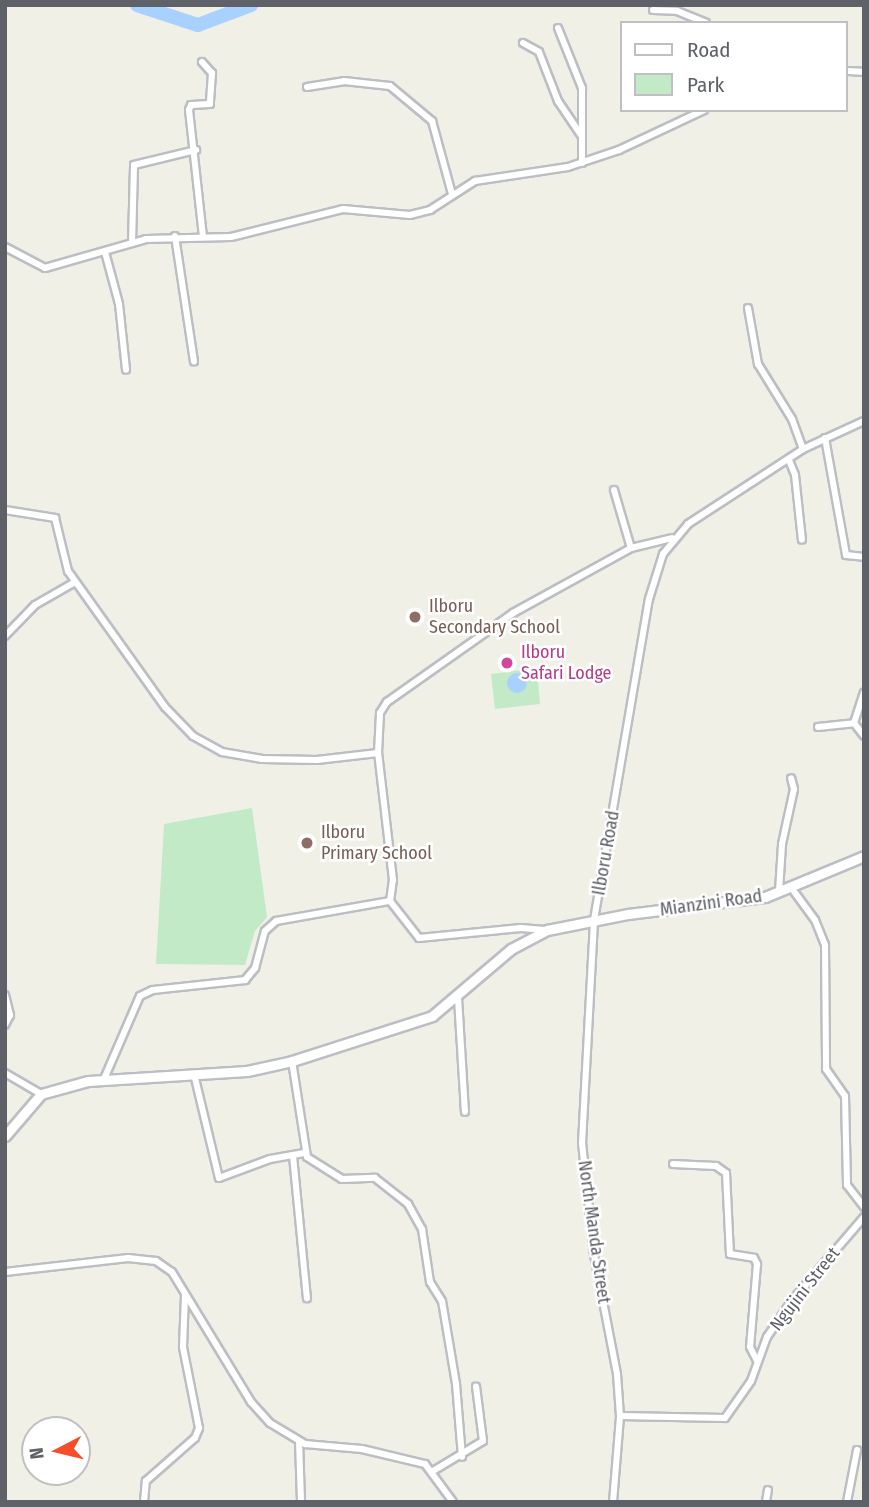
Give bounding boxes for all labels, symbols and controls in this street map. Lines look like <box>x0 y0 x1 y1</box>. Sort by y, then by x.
legend <box>620 21 848 112</box>
text: Road <box>687 37 731 63</box>
text: Park <box>687 72 724 98</box>
place label: Ilboru Secondary School <box>429 596 560 638</box>
marker: Ilboru Secondary School <box>407 609 423 625</box>
place label: Ilboru Safari Lodge <box>521 642 612 684</box>
marker: Ilboru Safari Lodge <box>499 655 515 671</box>
street label: Ilboru Road <box>588 809 624 897</box>
place label: Ilboru Primary School <box>321 822 432 864</box>
marker: Ilboru Primary School <box>299 835 315 851</box>
street label: Mianzini Road <box>659 885 763 921</box>
street label: North Manda Street <box>573 1159 615 1305</box>
street label: Ngujini Street <box>766 1243 844 1335</box>
north arrow <box>21 1416 91 1486</box>
text: N <box>25 1446 49 1460</box>

